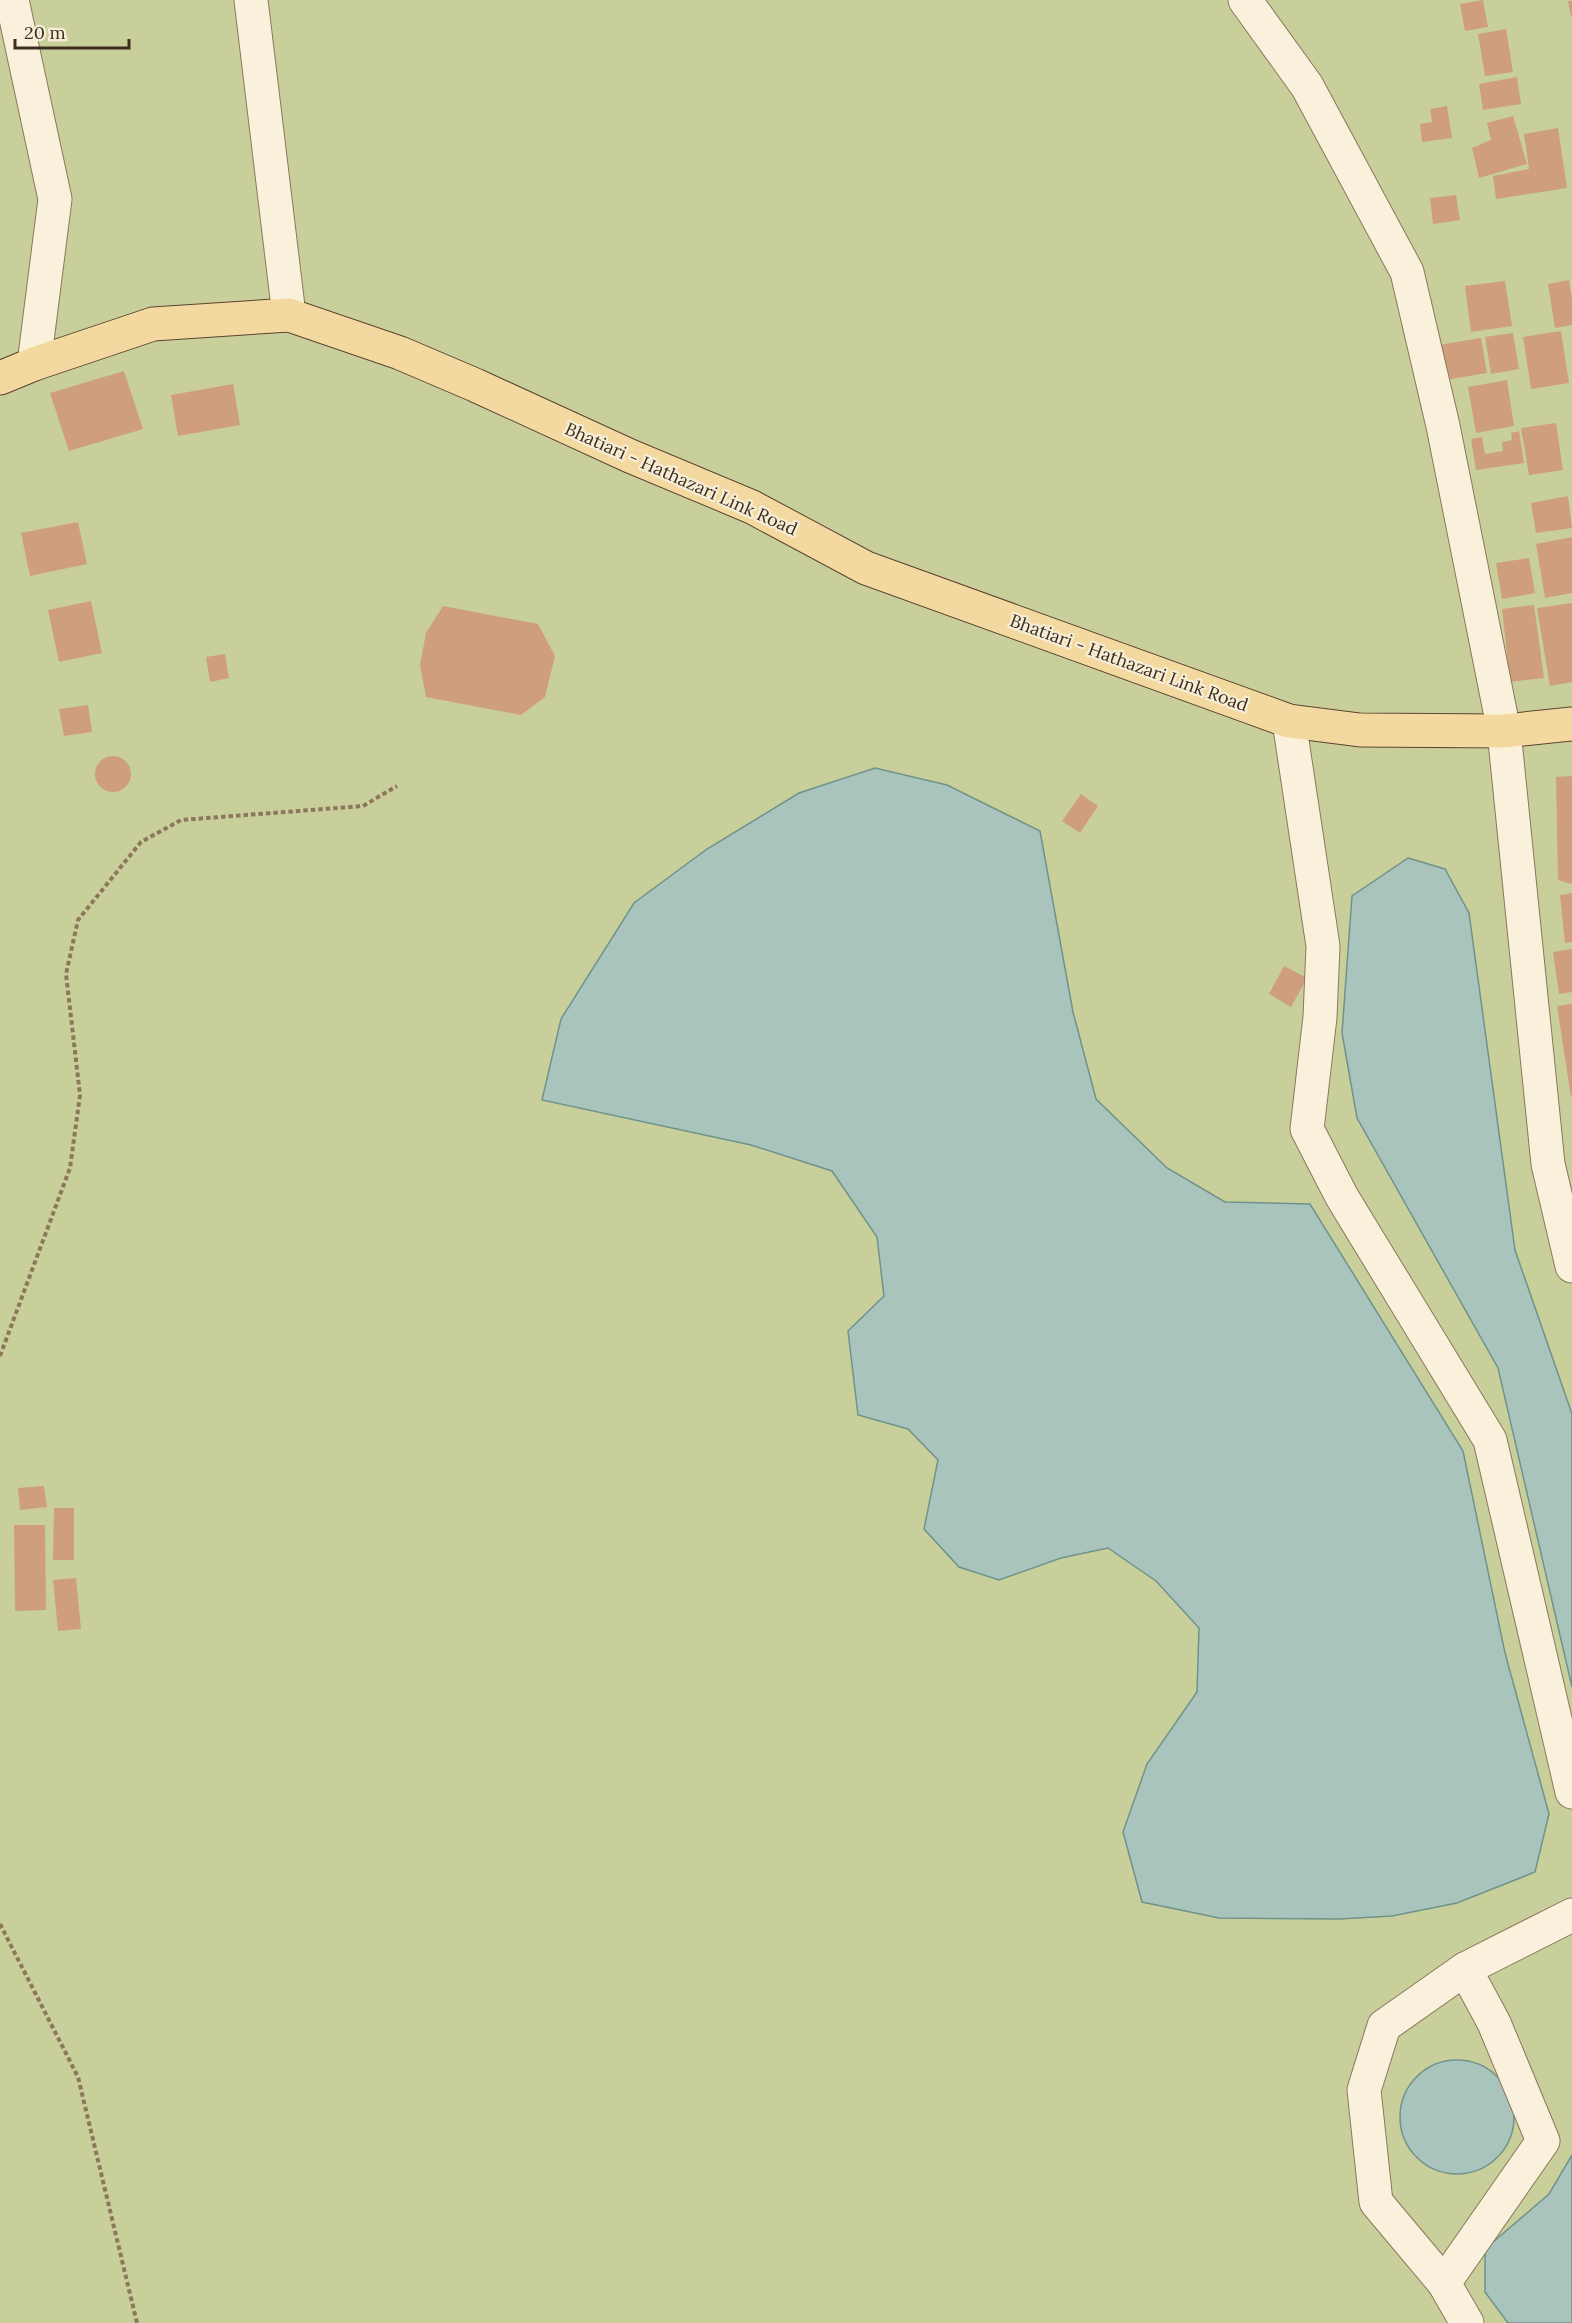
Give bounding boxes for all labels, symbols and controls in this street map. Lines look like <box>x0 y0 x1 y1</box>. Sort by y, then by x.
scale bar <box>15 12 129 50</box>
text: 20 m <box>24 21 66 44</box>
street label: Bhatiari - Hathazari Link Road <box>561 417 801 540</box>
street label: Bhatiari - Hathazari Link Road <box>1007 609 1252 717</box>

